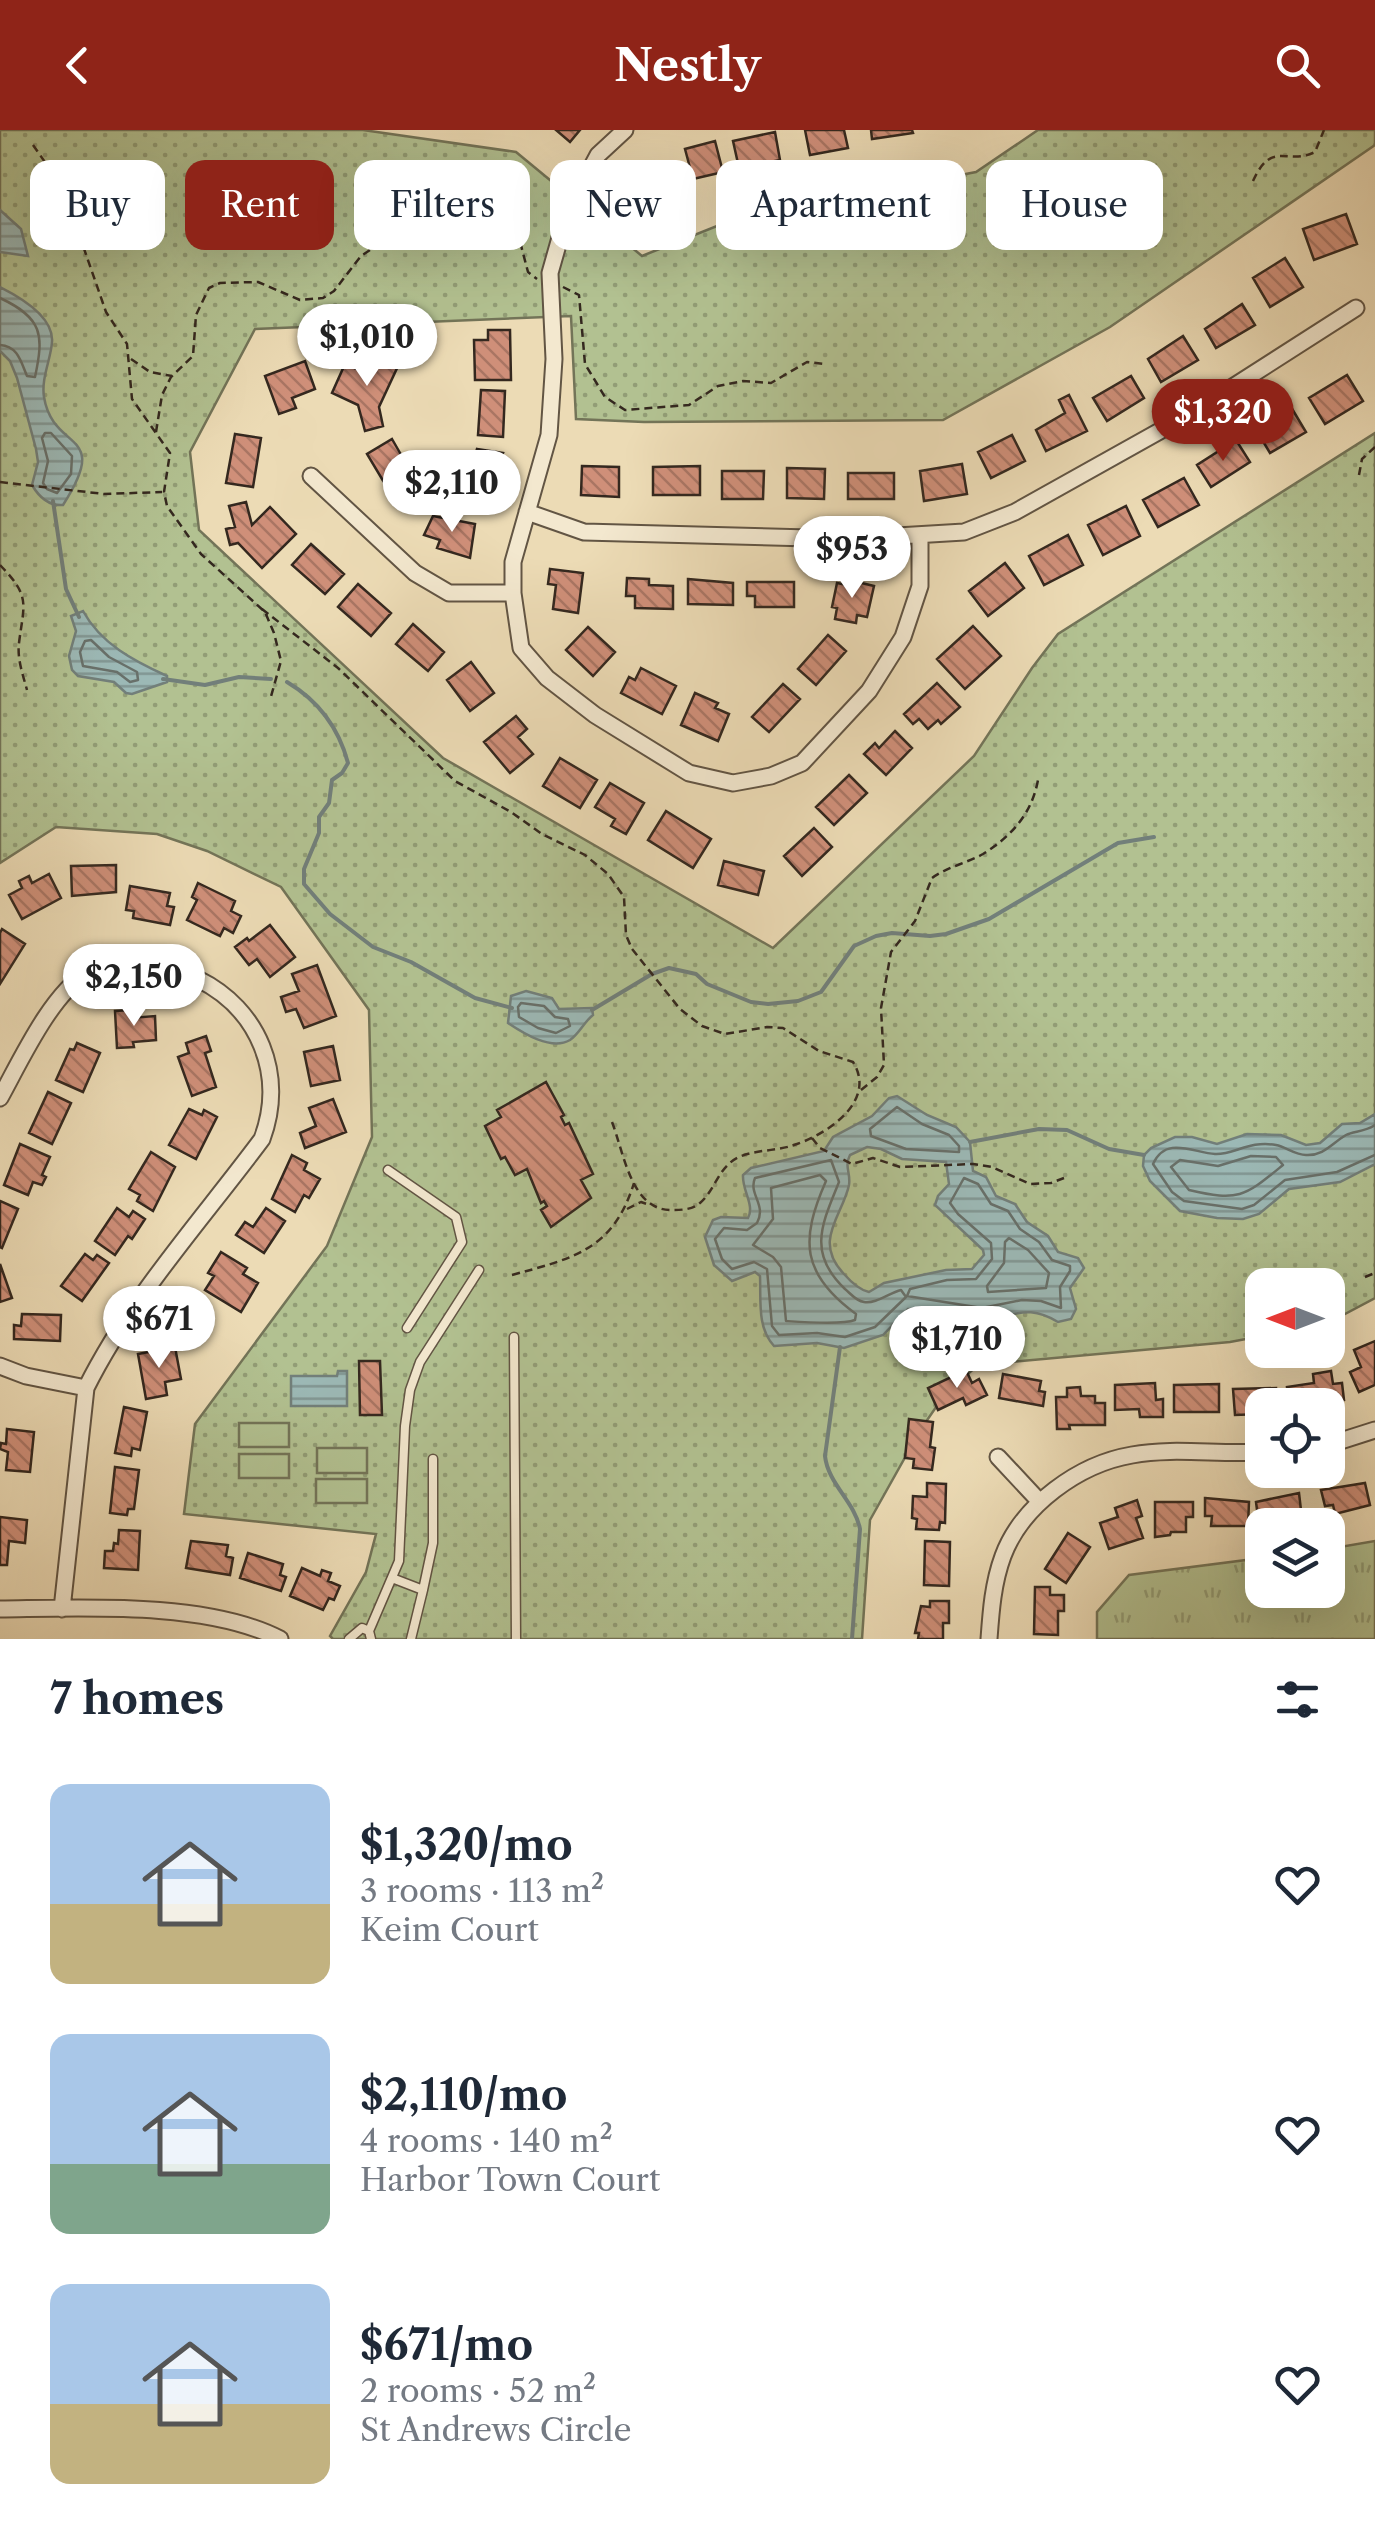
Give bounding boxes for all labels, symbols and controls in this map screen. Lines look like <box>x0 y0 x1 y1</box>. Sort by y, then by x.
text: Nestly <box>614 37 761 93</box>
icon: back <box>50 38 105 93</box>
icon: search <box>1270 38 1325 93</box>
chip: Buy <box>30 160 165 250</box>
chip: Rent <box>185 160 334 250</box>
chip: Filters <box>354 160 530 250</box>
chip: New <box>550 160 696 250</box>
chip: Apartment <box>716 160 966 250</box>
chip: House <box>986 160 1163 250</box>
pin: $1,010 <box>286 304 448 389</box>
text: $1,010 <box>319 317 415 356</box>
pin: $1,320 <box>1142 379 1304 464</box>
text: $1,320 <box>1174 392 1272 431</box>
pin: $2,110 <box>371 450 533 535</box>
text: $2,110 <box>405 463 499 502</box>
pin: $953 <box>793 516 911 601</box>
text: $953 <box>816 529 888 568</box>
pin: $2,150 <box>53 944 215 1029</box>
text: $2,150 <box>85 957 183 996</box>
north arrow <box>1245 1268 1345 1368</box>
map controls <box>1245 1268 1345 1608</box>
pin: $671 <box>100 1286 218 1371</box>
text: $671 <box>125 1299 193 1338</box>
pin: $1,710 <box>876 1306 1038 1391</box>
text: $1,710 <box>911 1319 1003 1358</box>
button: locate <box>1245 1388 1345 1488</box>
button: layers <box>1245 1508 1345 1608</box>
icon: filters <box>1270 1672 1325 1727</box>
text: 7 homes <box>50 1673 224 1725</box>
text: $1,320/mo <box>360 1819 573 1871</box>
icon: home <box>130 1824 250 1944</box>
icon: heart <box>1270 1857 1325 1912</box>
text: 3 rooms · 113 m² <box>360 1871 604 1910</box>
text: Keim Court <box>360 1910 539 1949</box>
text: $2,110/mo <box>360 2069 568 2121</box>
icon: home <box>130 2074 250 2194</box>
icon: heart <box>1270 2107 1325 2162</box>
text: 4 rooms · 140 m² <box>360 2121 613 2160</box>
text: Harbor Town Court <box>360 2160 660 2199</box>
text: $671/mo <box>360 2319 533 2371</box>
icon: home <box>130 2324 250 2444</box>
icon: heart <box>1270 2357 1325 2412</box>
text: 2 rooms · 52 m² <box>360 2371 596 2410</box>
text: St Andrews Circle <box>360 2410 631 2449</box>

